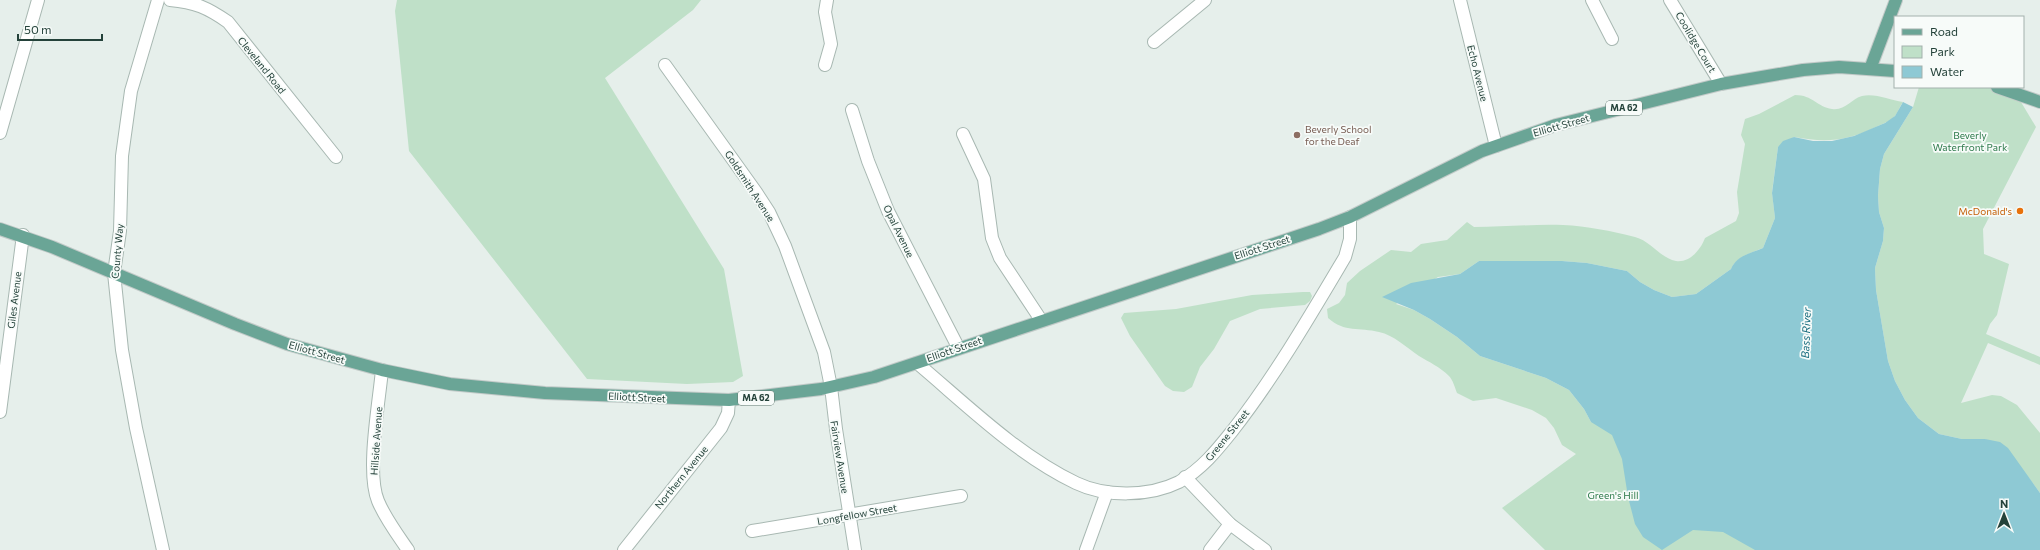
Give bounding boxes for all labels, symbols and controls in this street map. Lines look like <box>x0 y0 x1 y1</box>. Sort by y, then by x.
street label: Coolidge Court <box>1673 9 1719 75</box>
scale bar <box>18 16 102 42</box>
legend <box>1894 16 2024 88</box>
text: 50 m <box>24 22 52 36</box>
text: Road <box>1930 24 1958 38</box>
street label: Cleveland Road <box>236 34 289 96</box>
street label: Echo Avenue <box>1465 43 1491 103</box>
text: Park <box>1930 44 1956 58</box>
text: Water <box>1930 64 1964 78</box>
road number: MA 62 <box>1606 101 1642 115</box>
street label: Elliott Street <box>1532 111 1590 139</box>
place label: Beverly School for the Deaf <box>1305 123 1372 147</box>
park label: Beverly Waterfront Park <box>1933 129 2008 153</box>
marker: Beverly School for the Deaf <box>1292 130 1302 140</box>
street label: Goldsmith Avenue <box>722 148 778 224</box>
street label: Opal Avenue <box>881 203 917 259</box>
place label: McDonald's <box>1958 205 2012 217</box>
marker: McDonald's <box>2015 206 2025 216</box>
street label: County Way <box>109 223 125 279</box>
street label: Elliott Street <box>1233 232 1291 262</box>
street label: Giles Avenue <box>5 271 23 329</box>
water label: Bass River <box>1798 307 1813 359</box>
street label: Elliott Street <box>925 334 983 364</box>
street label: Elliott Street <box>288 338 346 366</box>
street label: Elliott Street <box>608 389 666 405</box>
road number: MA 62 <box>738 391 774 405</box>
street label: Hillside Avenue <box>368 406 384 476</box>
street label: Greene Street <box>1203 407 1251 463</box>
street label: Fairview Avenue <box>828 420 852 494</box>
street label: Northern Avenue <box>652 443 710 511</box>
park label: Green's Hill <box>1587 489 1639 501</box>
north arrow <box>1984 494 2024 534</box>
text: N <box>2000 497 2008 510</box>
street label: Longfellow Street <box>816 501 898 527</box>

